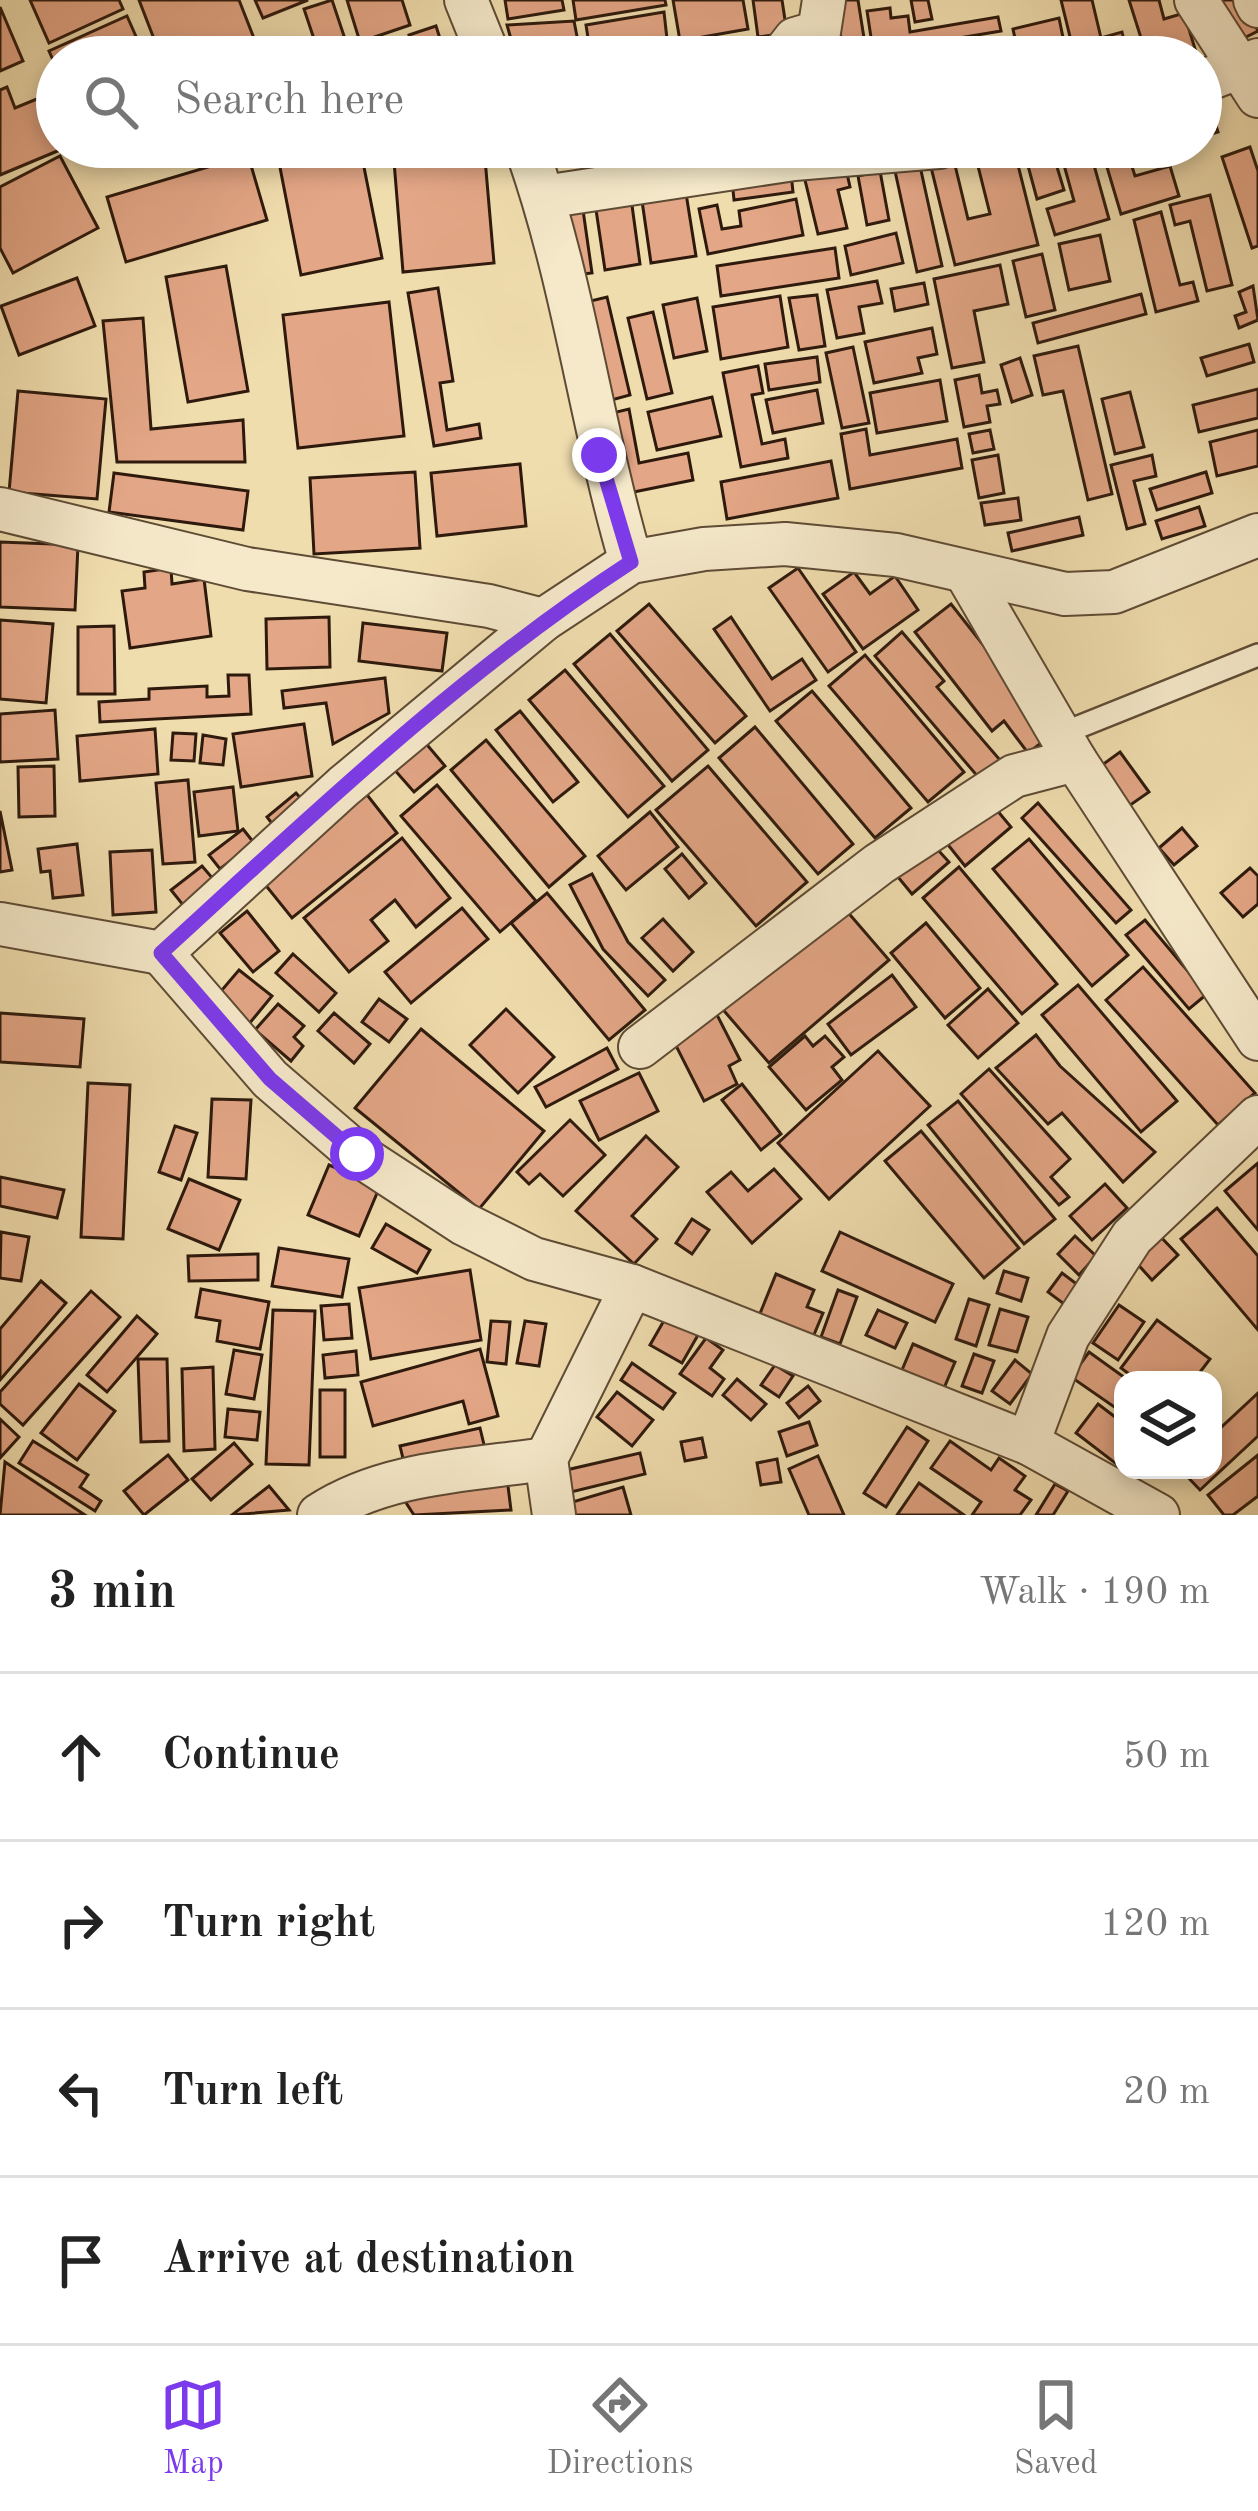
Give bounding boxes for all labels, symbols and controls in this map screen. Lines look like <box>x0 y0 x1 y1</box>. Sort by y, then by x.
search box <box>36 36 1222 168</box>
icon: search <box>78 69 144 135</box>
text: Search here <box>174 79 404 124</box>
route end <box>572 428 626 482</box>
route start <box>330 1127 384 1181</box>
map controls <box>1114 1371 1222 1479</box>
button: layers <box>1114 1371 1222 1479</box>
text: 3 min <box>48 1568 176 1619</box>
text: Walk · 190 m <box>979 1573 1210 1612</box>
icon: ahead <box>48 1724 114 1790</box>
text: Continue <box>162 1734 340 1779</box>
text: 50 m <box>1123 1737 1210 1776</box>
icon: right <box>48 1892 114 1958</box>
text: Turn right <box>162 1902 375 1947</box>
text: 120 m <box>1100 1905 1210 1944</box>
icon: left <box>48 2060 114 2126</box>
text: Turn left <box>162 2070 343 2115</box>
text: 20 m <box>1123 2073 1210 2112</box>
icon: arrive <box>48 2228 114 2294</box>
text: Arrive at destination <box>162 2238 575 2283</box>
tab: Map <box>160 2372 226 2485</box>
tab: Directions <box>547 2372 693 2485</box>
tab: Saved <box>1014 2372 1098 2485</box>

